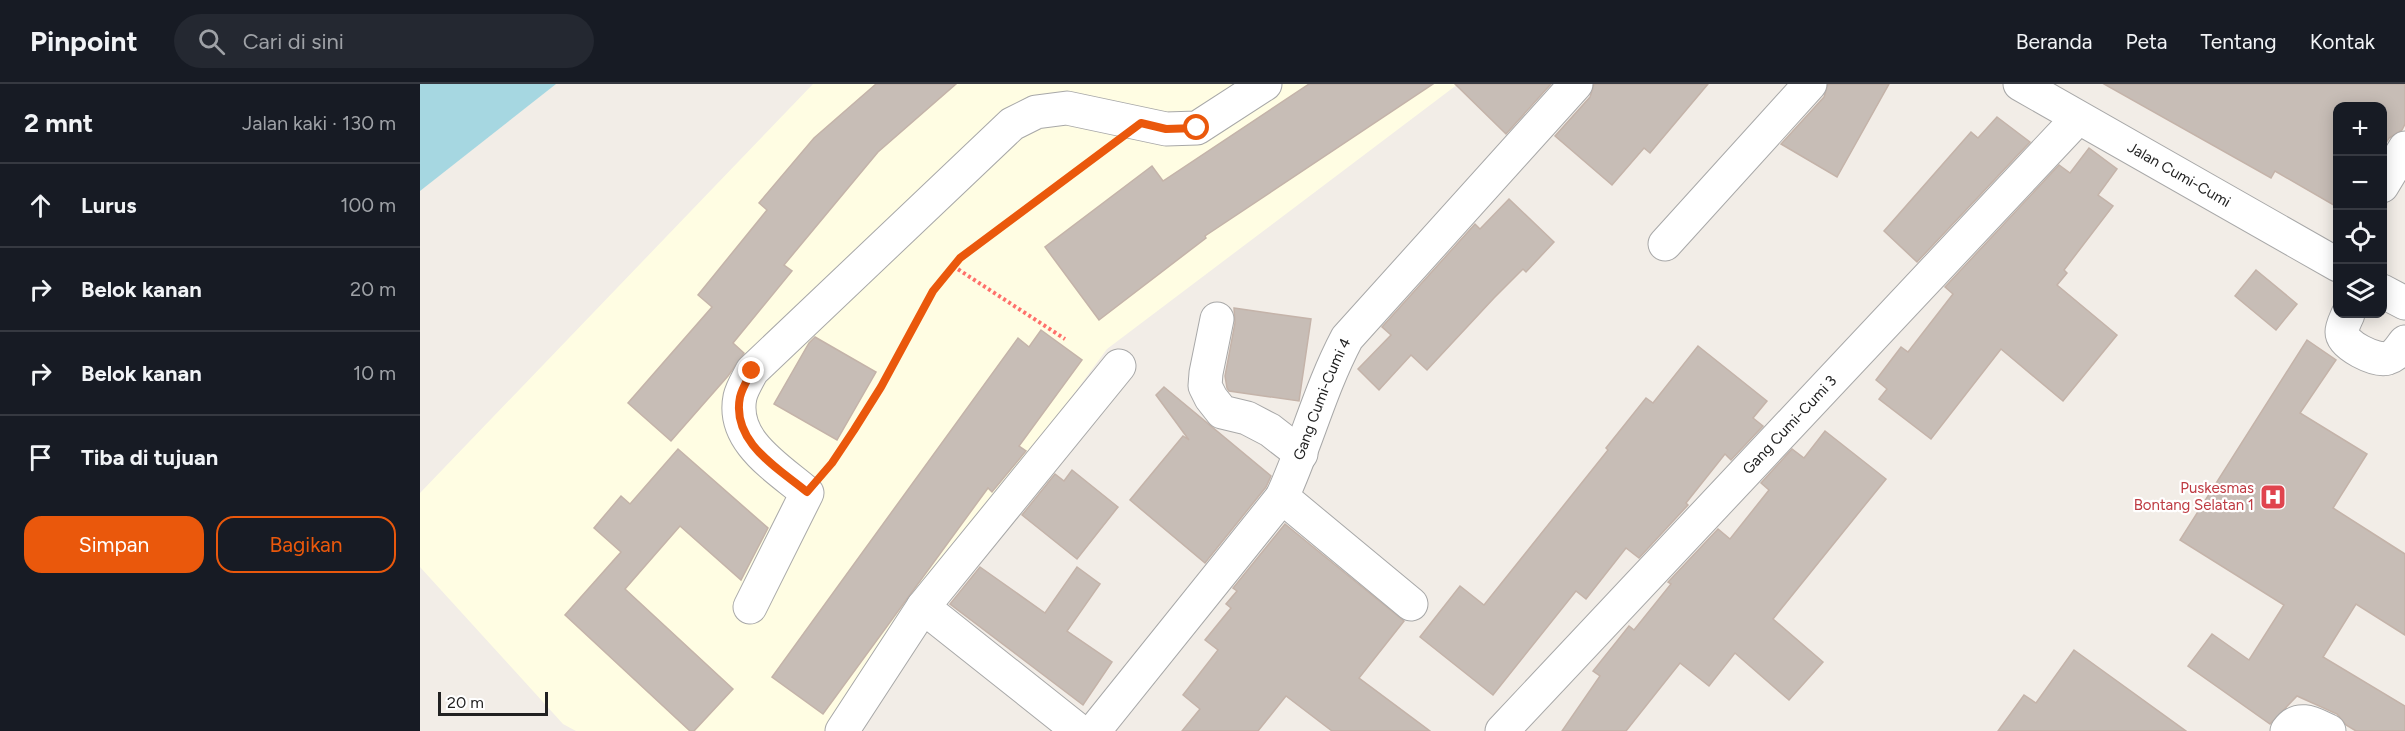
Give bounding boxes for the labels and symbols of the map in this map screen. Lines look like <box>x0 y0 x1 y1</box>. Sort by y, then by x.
route start <box>1183 114 1209 140</box>
street label: Jalan Cumi-Cumi <box>2124 138 2234 211</box>
street label: Gang Cumi-Cumi 4 <box>1289 335 1355 463</box>
route end <box>738 357 764 383</box>
street label: Gang Cumi-Cumi 3 <box>1739 372 1840 478</box>
place label: Puskesmas Bontang Selatan 1 <box>2134 479 2254 514</box>
hospital icon: Puskesmas Bontang Selatan 1 <box>2258 482 2288 512</box>
scale bar <box>438 689 548 716</box>

